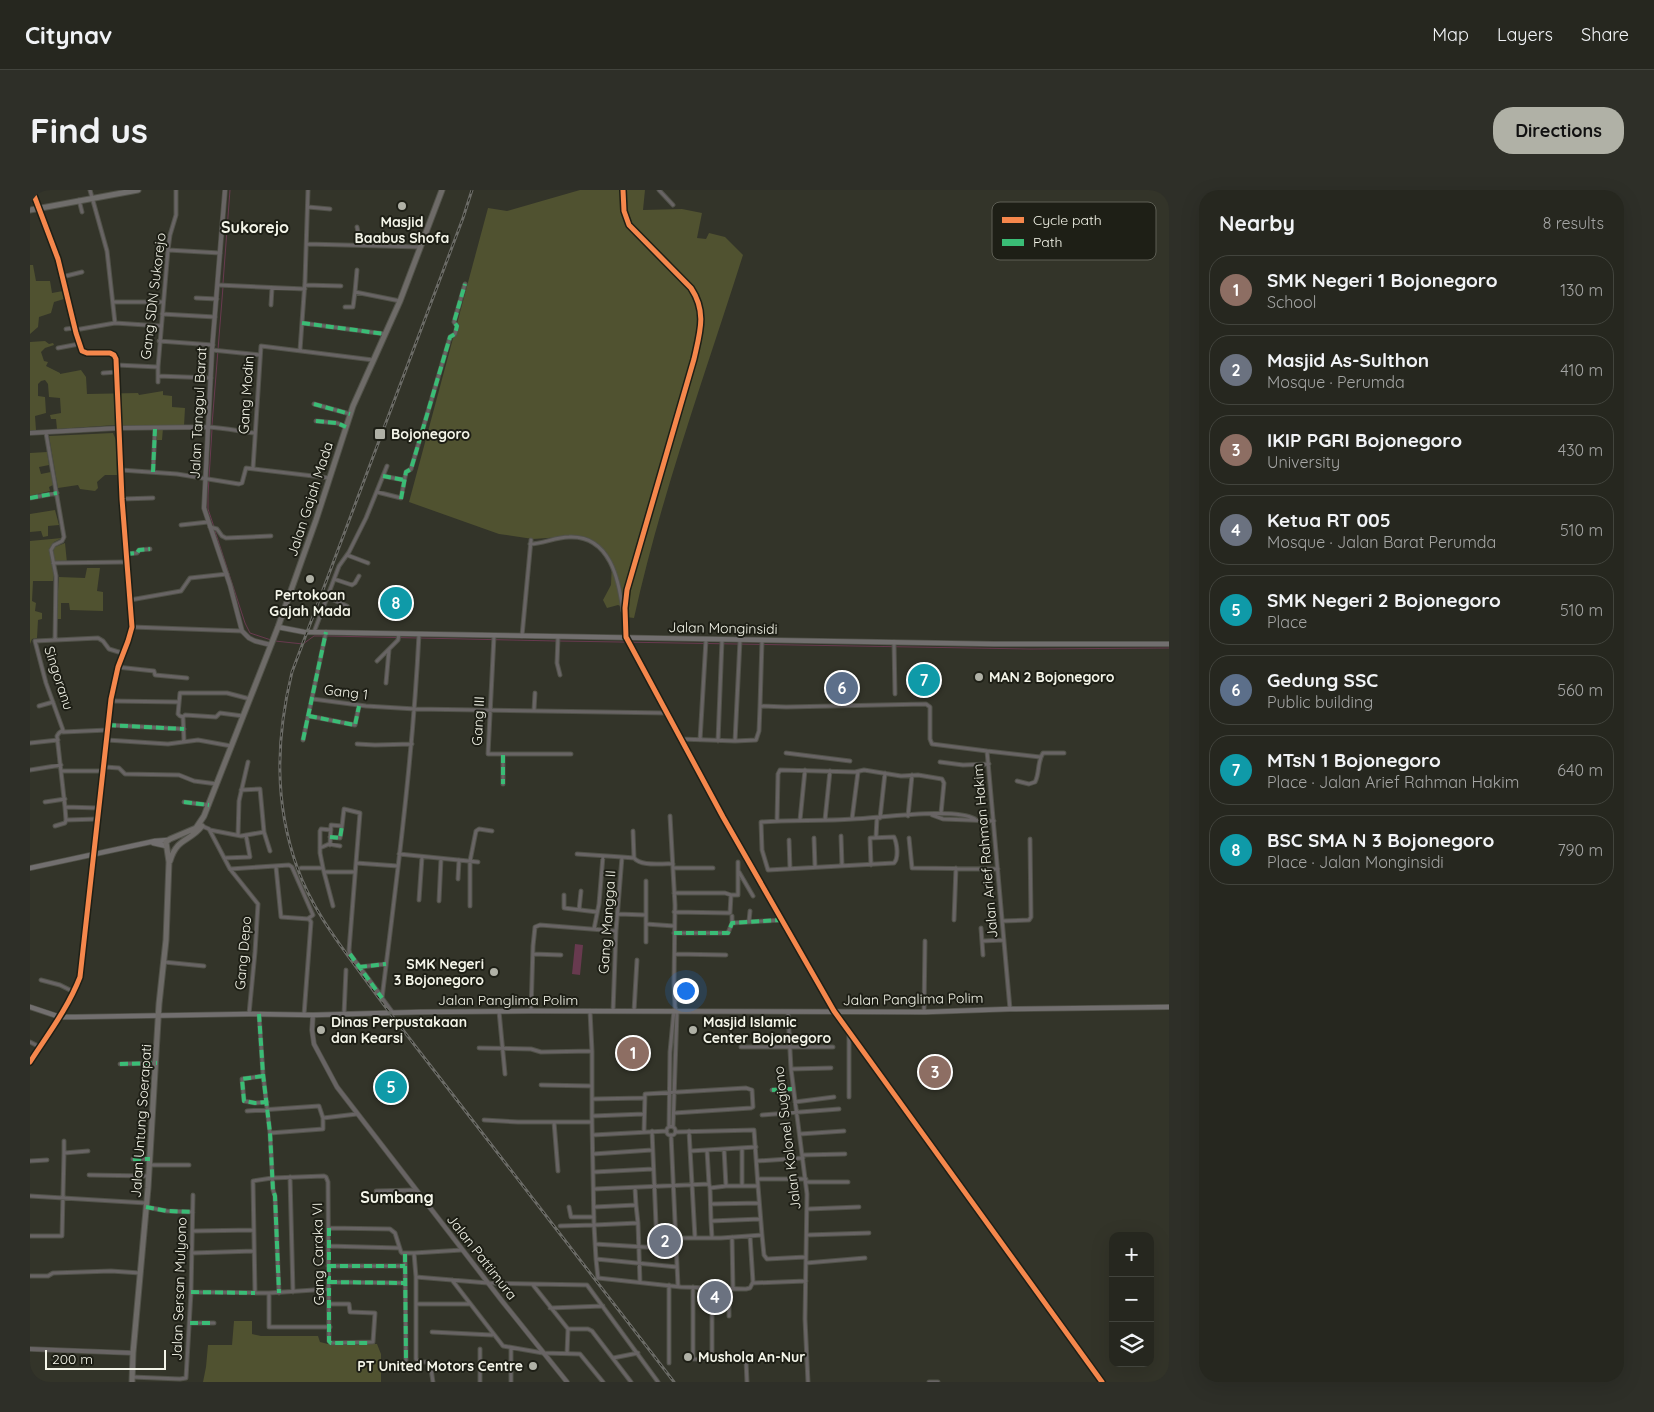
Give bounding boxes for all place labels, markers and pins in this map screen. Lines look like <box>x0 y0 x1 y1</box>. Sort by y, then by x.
marker: Masjid Baabus Shofa <box>396 200 408 212</box>
place label: Masjid Baabus Shofa <box>355 213 449 247</box>
place label: Bojonegoro <box>391 425 470 443</box>
marker: Bojonegoro <box>373 427 387 441</box>
marker: Pertokoan Gajah Mada <box>304 573 316 585</box>
pin: 8 <box>380 584 412 622</box>
place label: Pertokoan Gajah Mada <box>269 586 351 620</box>
pin: 7 <box>908 661 940 699</box>
place label: MAN 2 Bojonegoro <box>989 668 1115 686</box>
pin: 6 <box>826 669 858 707</box>
marker: MAN 2 Bojonegoro <box>973 671 985 683</box>
place label: SMK Negeri 3 Bojonegoro <box>394 955 484 989</box>
marker: SMK Negeri 3 Bojonegoro <box>488 966 500 978</box>
place label: Dinas Perpustakaan dan Kearsi <box>331 1013 467 1047</box>
place label: Masjid Islamic Center Bojonegoro <box>703 1013 831 1047</box>
marker: Dinas Perpustakaan dan Kearsi <box>315 1024 327 1036</box>
marker: Masjid Islamic Center Bojonegoro <box>687 1024 699 1036</box>
pin: 1 <box>617 1034 649 1072</box>
pin: 3 <box>919 1053 951 1091</box>
pin: 5 <box>375 1068 407 1106</box>
pin: 2 <box>649 1222 681 1260</box>
pin: 4 <box>699 1278 731 1316</box>
place label: Mushola An-Nur <box>698 1348 805 1366</box>
marker: Mushola An-Nur <box>682 1351 694 1363</box>
place label: PT United Motors Centre <box>357 1357 523 1375</box>
marker: PT United Motors Centre <box>527 1360 539 1372</box>

